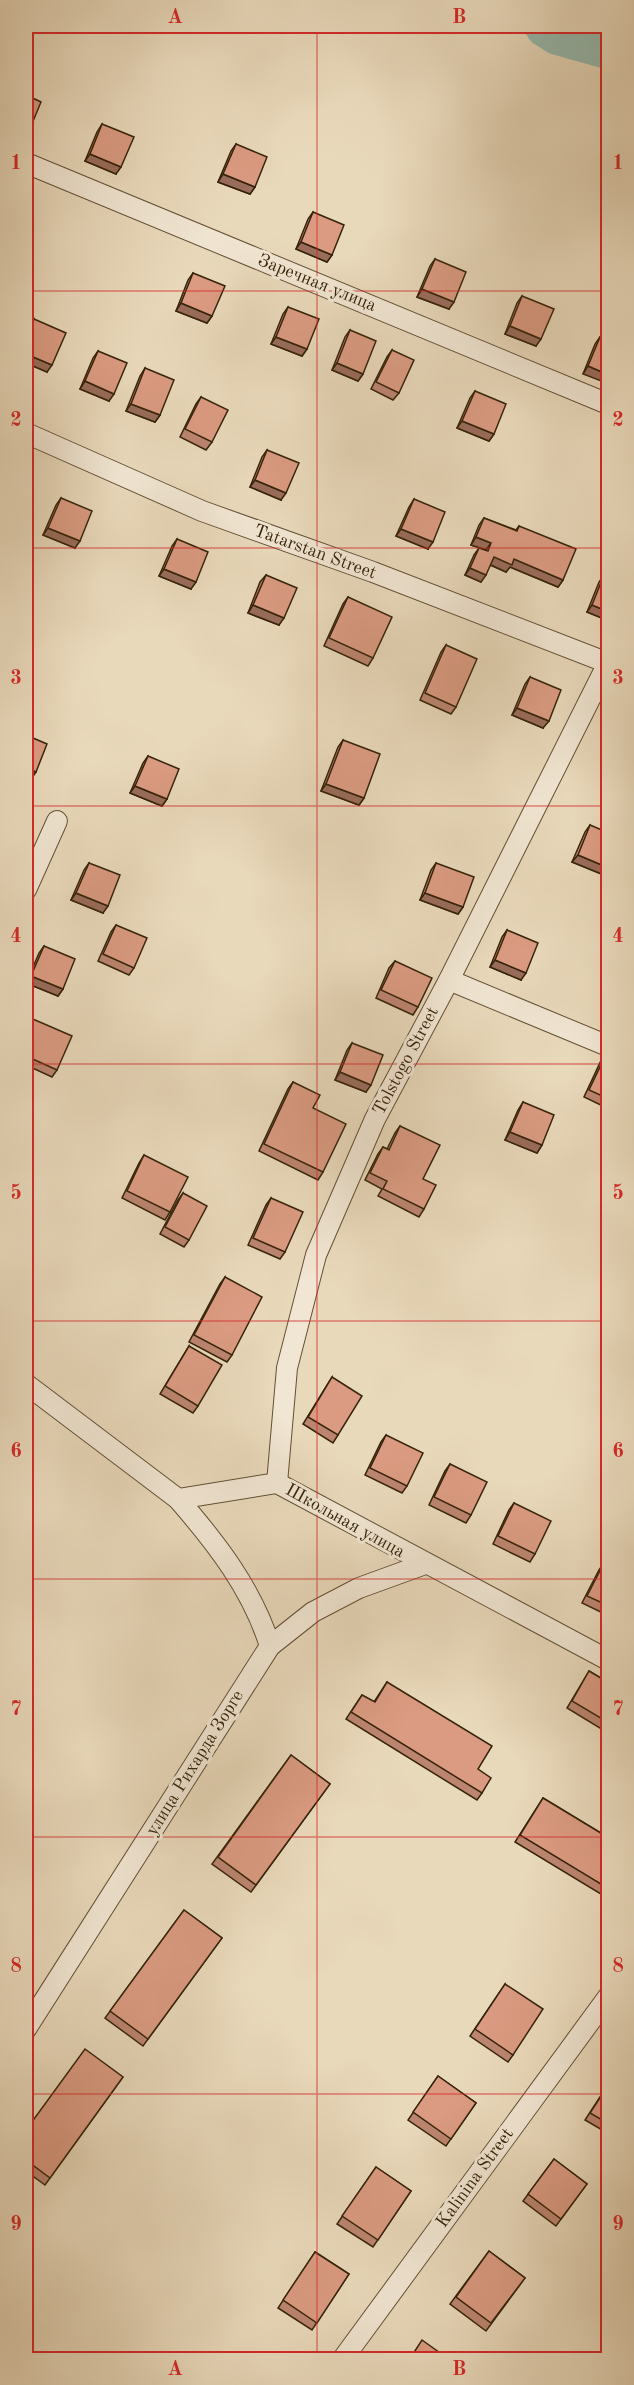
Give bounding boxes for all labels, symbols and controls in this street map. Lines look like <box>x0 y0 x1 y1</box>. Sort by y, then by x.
text: A <box>167 8 183 28</box>
text: B <box>452 8 466 28</box>
text: 1 <box>10 154 22 174</box>
text: 1 <box>612 154 624 174</box>
street label: Заречная улица <box>255 251 379 315</box>
text: 2 <box>10 411 22 431</box>
text: 2 <box>612 411 624 431</box>
street label: Tatarstan Street <box>251 522 379 582</box>
text: 3 <box>10 669 22 689</box>
text: 3 <box>612 669 624 689</box>
text: 4 <box>10 927 22 947</box>
text: 4 <box>612 927 624 947</box>
street label: Tolstogo Street <box>370 1004 442 1118</box>
text: 5 <box>10 1183 22 1204</box>
text: 5 <box>612 1183 624 1204</box>
text: 6 <box>10 1442 22 1462</box>
text: 6 <box>612 1442 624 1462</box>
street label: Школьная улица <box>282 1481 408 1561</box>
street label: улица Рихарда Зорге <box>143 1687 247 1839</box>
text: 7 <box>10 1700 22 1720</box>
text: 7 <box>612 1700 624 1720</box>
text: 8 <box>10 1957 22 1977</box>
text: 8 <box>612 1957 624 1977</box>
street label: Kalinina Street <box>433 2125 517 2231</box>
text: 9 <box>10 2215 22 2235</box>
text: 9 <box>612 2215 624 2235</box>
text: A <box>167 2360 183 2380</box>
text: B <box>452 2360 466 2380</box>

